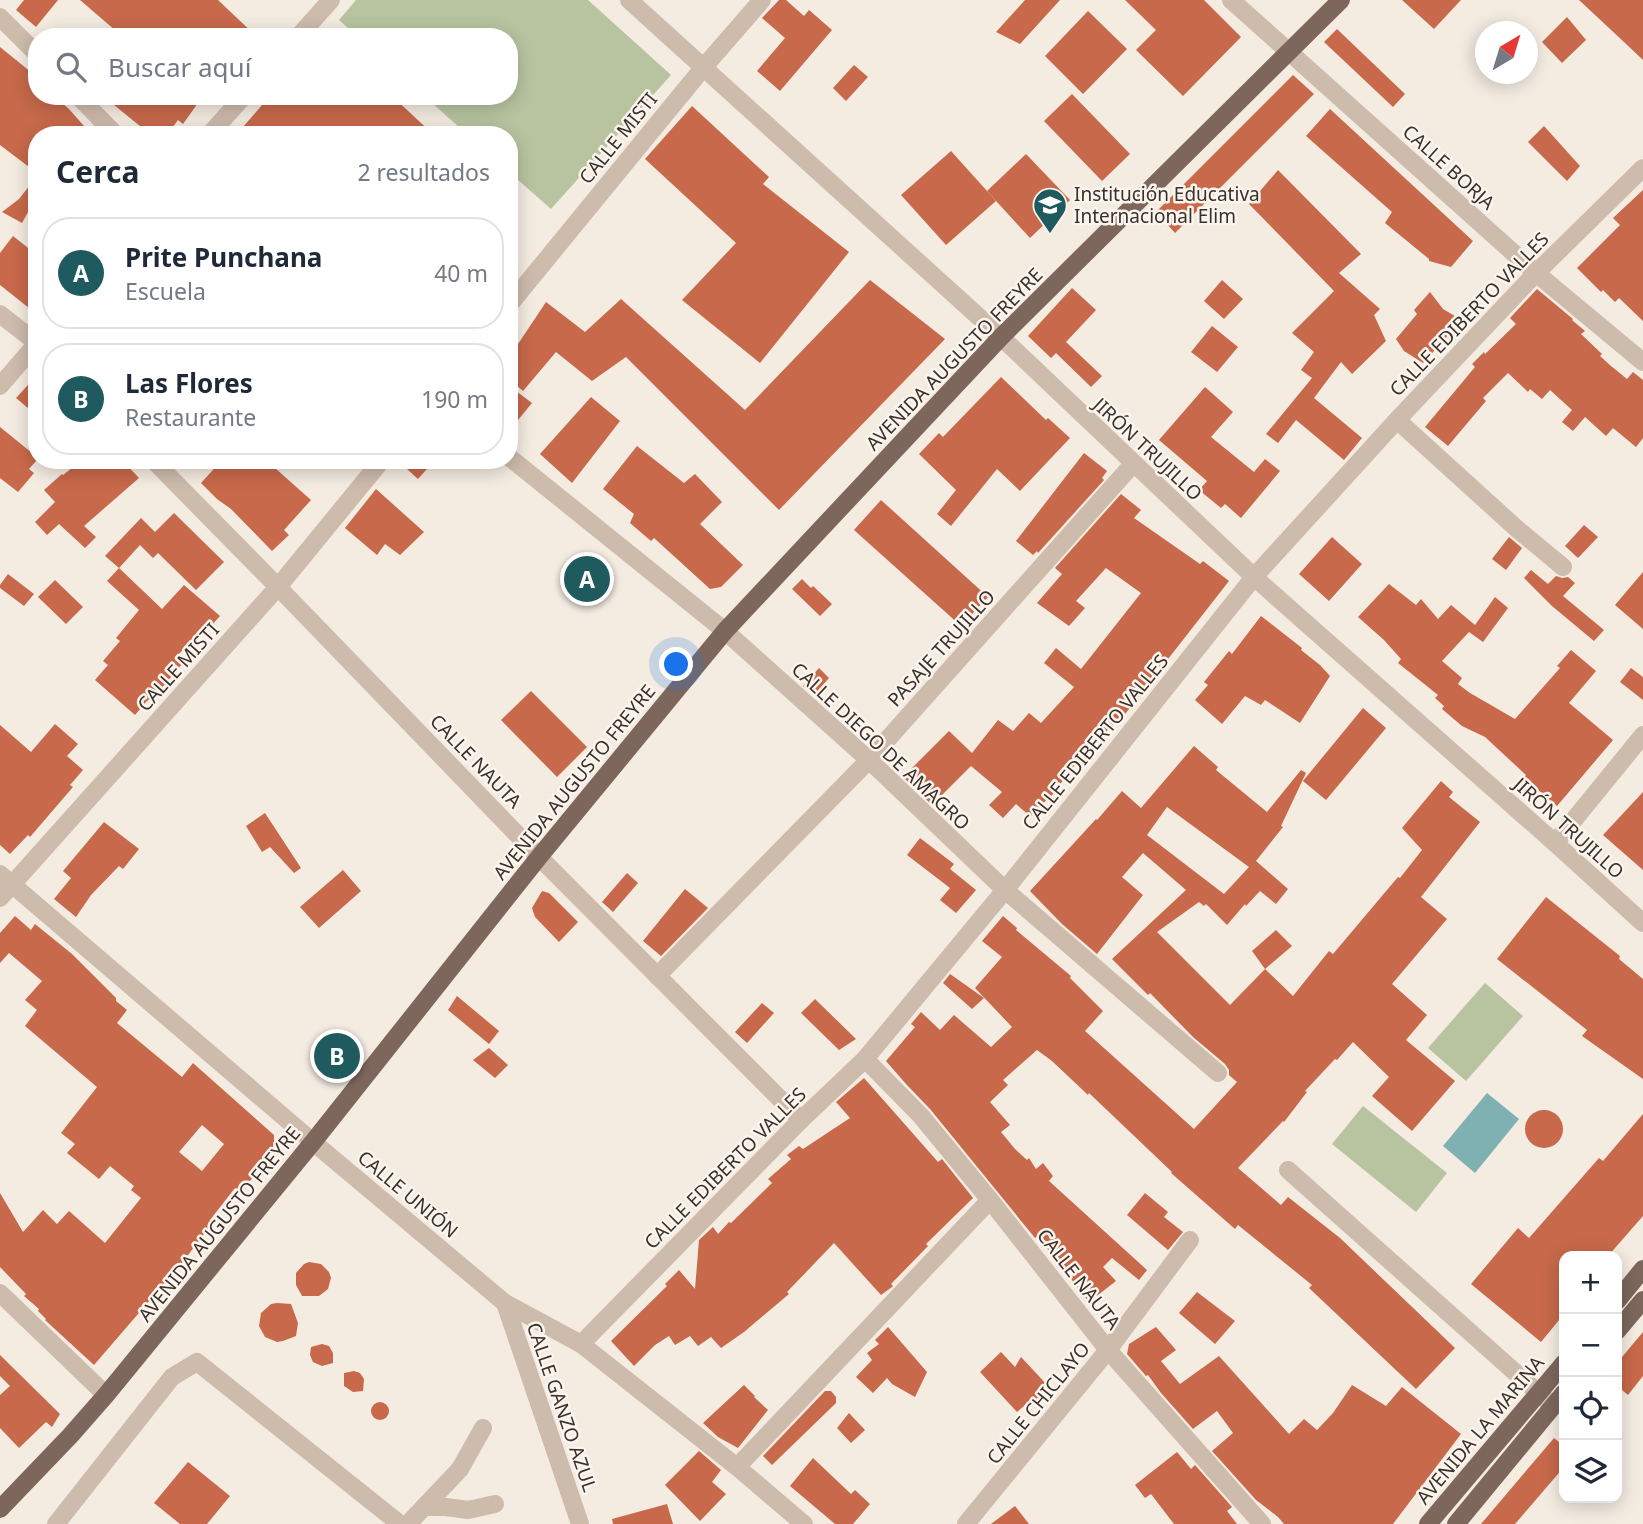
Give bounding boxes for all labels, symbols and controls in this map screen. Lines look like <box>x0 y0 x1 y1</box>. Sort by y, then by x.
north arrow <box>1475 21 1538 84</box>
search box <box>28 28 518 105</box>
icon: search <box>52 48 90 86</box>
text: Buscar aquí <box>108 49 251 85</box>
street label: CALLE MISTI <box>573 87 663 189</box>
street label: CALLE BORJA <box>1397 119 1501 216</box>
text: Cerca <box>56 151 139 192</box>
text: 2 resultados <box>357 156 490 188</box>
place label: Institución Educativa Internacional Elim <box>1074 181 1260 229</box>
school or university icon: Institución Educativa Internacional Elim <box>1031 186 1069 235</box>
street label: CALLE EDIBERTO VALLES <box>1384 226 1554 402</box>
text: Prite Punchana <box>125 239 322 275</box>
text: A <box>73 257 89 289</box>
text: 40 m <box>434 257 488 289</box>
street label: AVENIDA AUGUSTO FREYRE <box>860 262 1048 456</box>
text: Escuela <box>125 275 206 307</box>
text: Las Flores <box>125 365 253 401</box>
text: B <box>73 383 89 415</box>
text: 190 m <box>421 383 488 415</box>
street label: JIRÓN TRUJILLO <box>1086 390 1208 506</box>
text: Restaurante <box>125 401 256 433</box>
pin: A <box>564 553 610 605</box>
street label: PASAJE TRUJILLO <box>881 584 1001 712</box>
street label: CALLE MISTI <box>131 617 225 717</box>
your location <box>659 647 693 681</box>
street label: CALLE EDIBERTO VALLES <box>1016 649 1174 835</box>
street label: CALLE DIEGO DE AMAGRO <box>786 656 976 836</box>
street label: AVENIDA AUGUSTO FREYRE <box>487 679 661 885</box>
street label: CALLE NAUTA <box>424 708 528 814</box>
street label: JIRÓN TRUJILLO <box>1507 770 1630 884</box>
pin: B <box>314 1030 360 1082</box>
street label: CALLE EDIBERTO VALLES <box>638 1081 812 1255</box>
street label: AVENIDA AUGUSTO FREYRE <box>132 1121 306 1327</box>
street label: CALLE UNIÓN <box>352 1144 464 1244</box>
street label: CALLE NAUTA <box>1031 1223 1127 1336</box>
map controls <box>1559 1251 1622 1503</box>
button: + <box>1559 1251 1622 1314</box>
button: − <box>1559 1314 1622 1377</box>
street label: CALLE GANZO AZUL <box>521 1319 603 1495</box>
street label: CALLE CHICLAYO <box>981 1336 1095 1470</box>
street label: AVENIDA LA MARINA <box>1410 1350 1550 1510</box>
button: locate <box>1559 1377 1622 1440</box>
button: layers <box>1559 1440 1622 1503</box>

